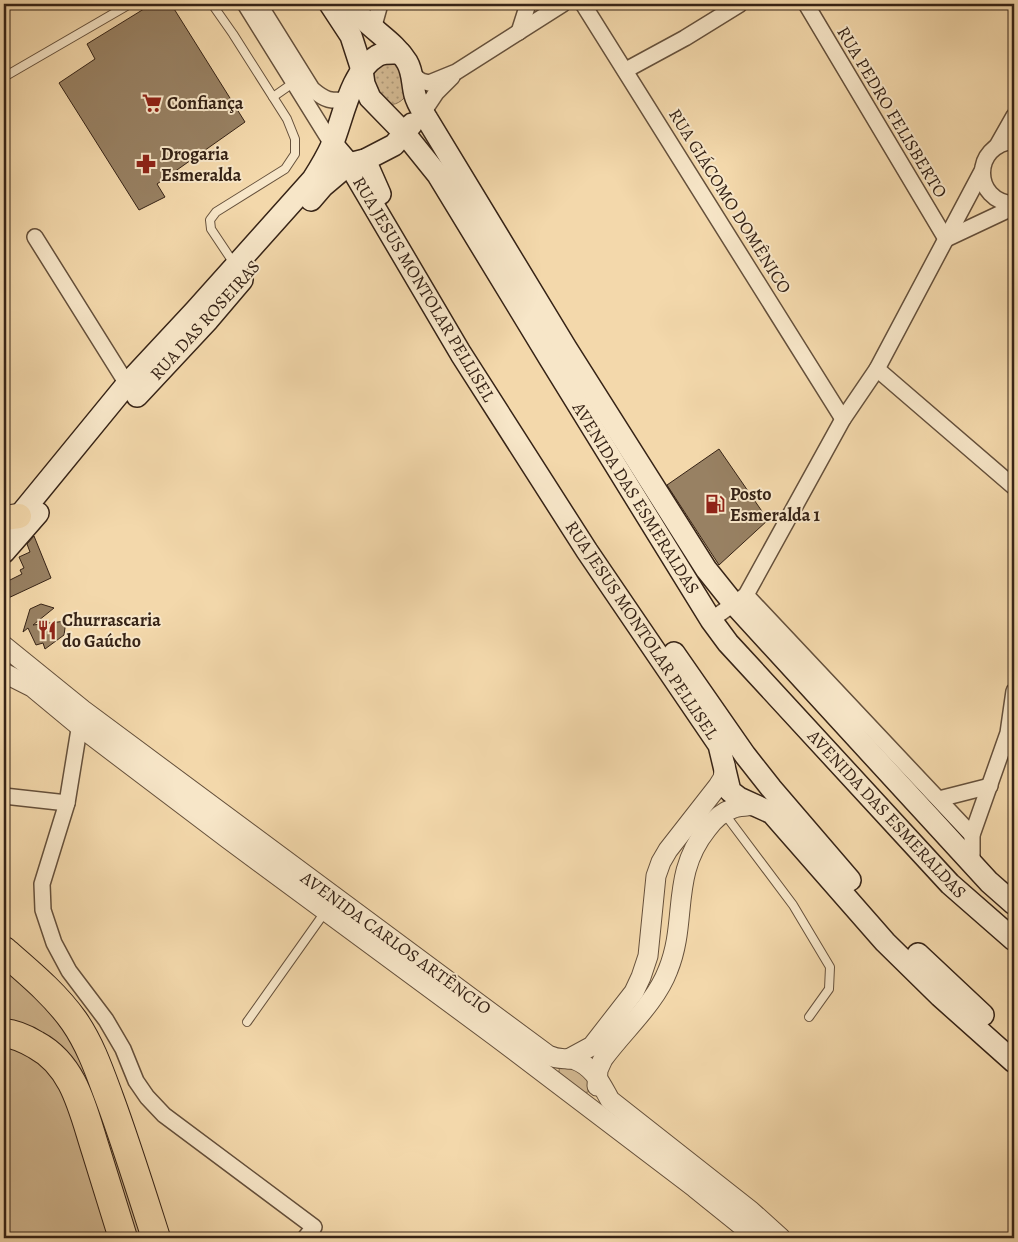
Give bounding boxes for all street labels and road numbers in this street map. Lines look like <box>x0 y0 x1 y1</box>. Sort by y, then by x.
street label: RUA PEDRO FELISBERTO <box>831 22 953 202</box>
street label: RUA GIÁCOMO DOMÊNICO <box>663 104 797 298</box>
street label: RUA JESUS MONTOLAR PELLISEL <box>347 172 501 407</box>
street label: RUA DAS ROSEIRAS <box>145 255 265 385</box>
street label: AVENIDA DAS ESMERALDAS <box>566 397 705 599</box>
street label: RUA JESUS MONTOLAR PELLISEL <box>560 516 725 745</box>
street label: AVENIDA DAS ESMERALDAS <box>802 724 972 903</box>
street label: AVENIDA CARLOS ARTÊNCIO <box>295 865 496 1020</box>

